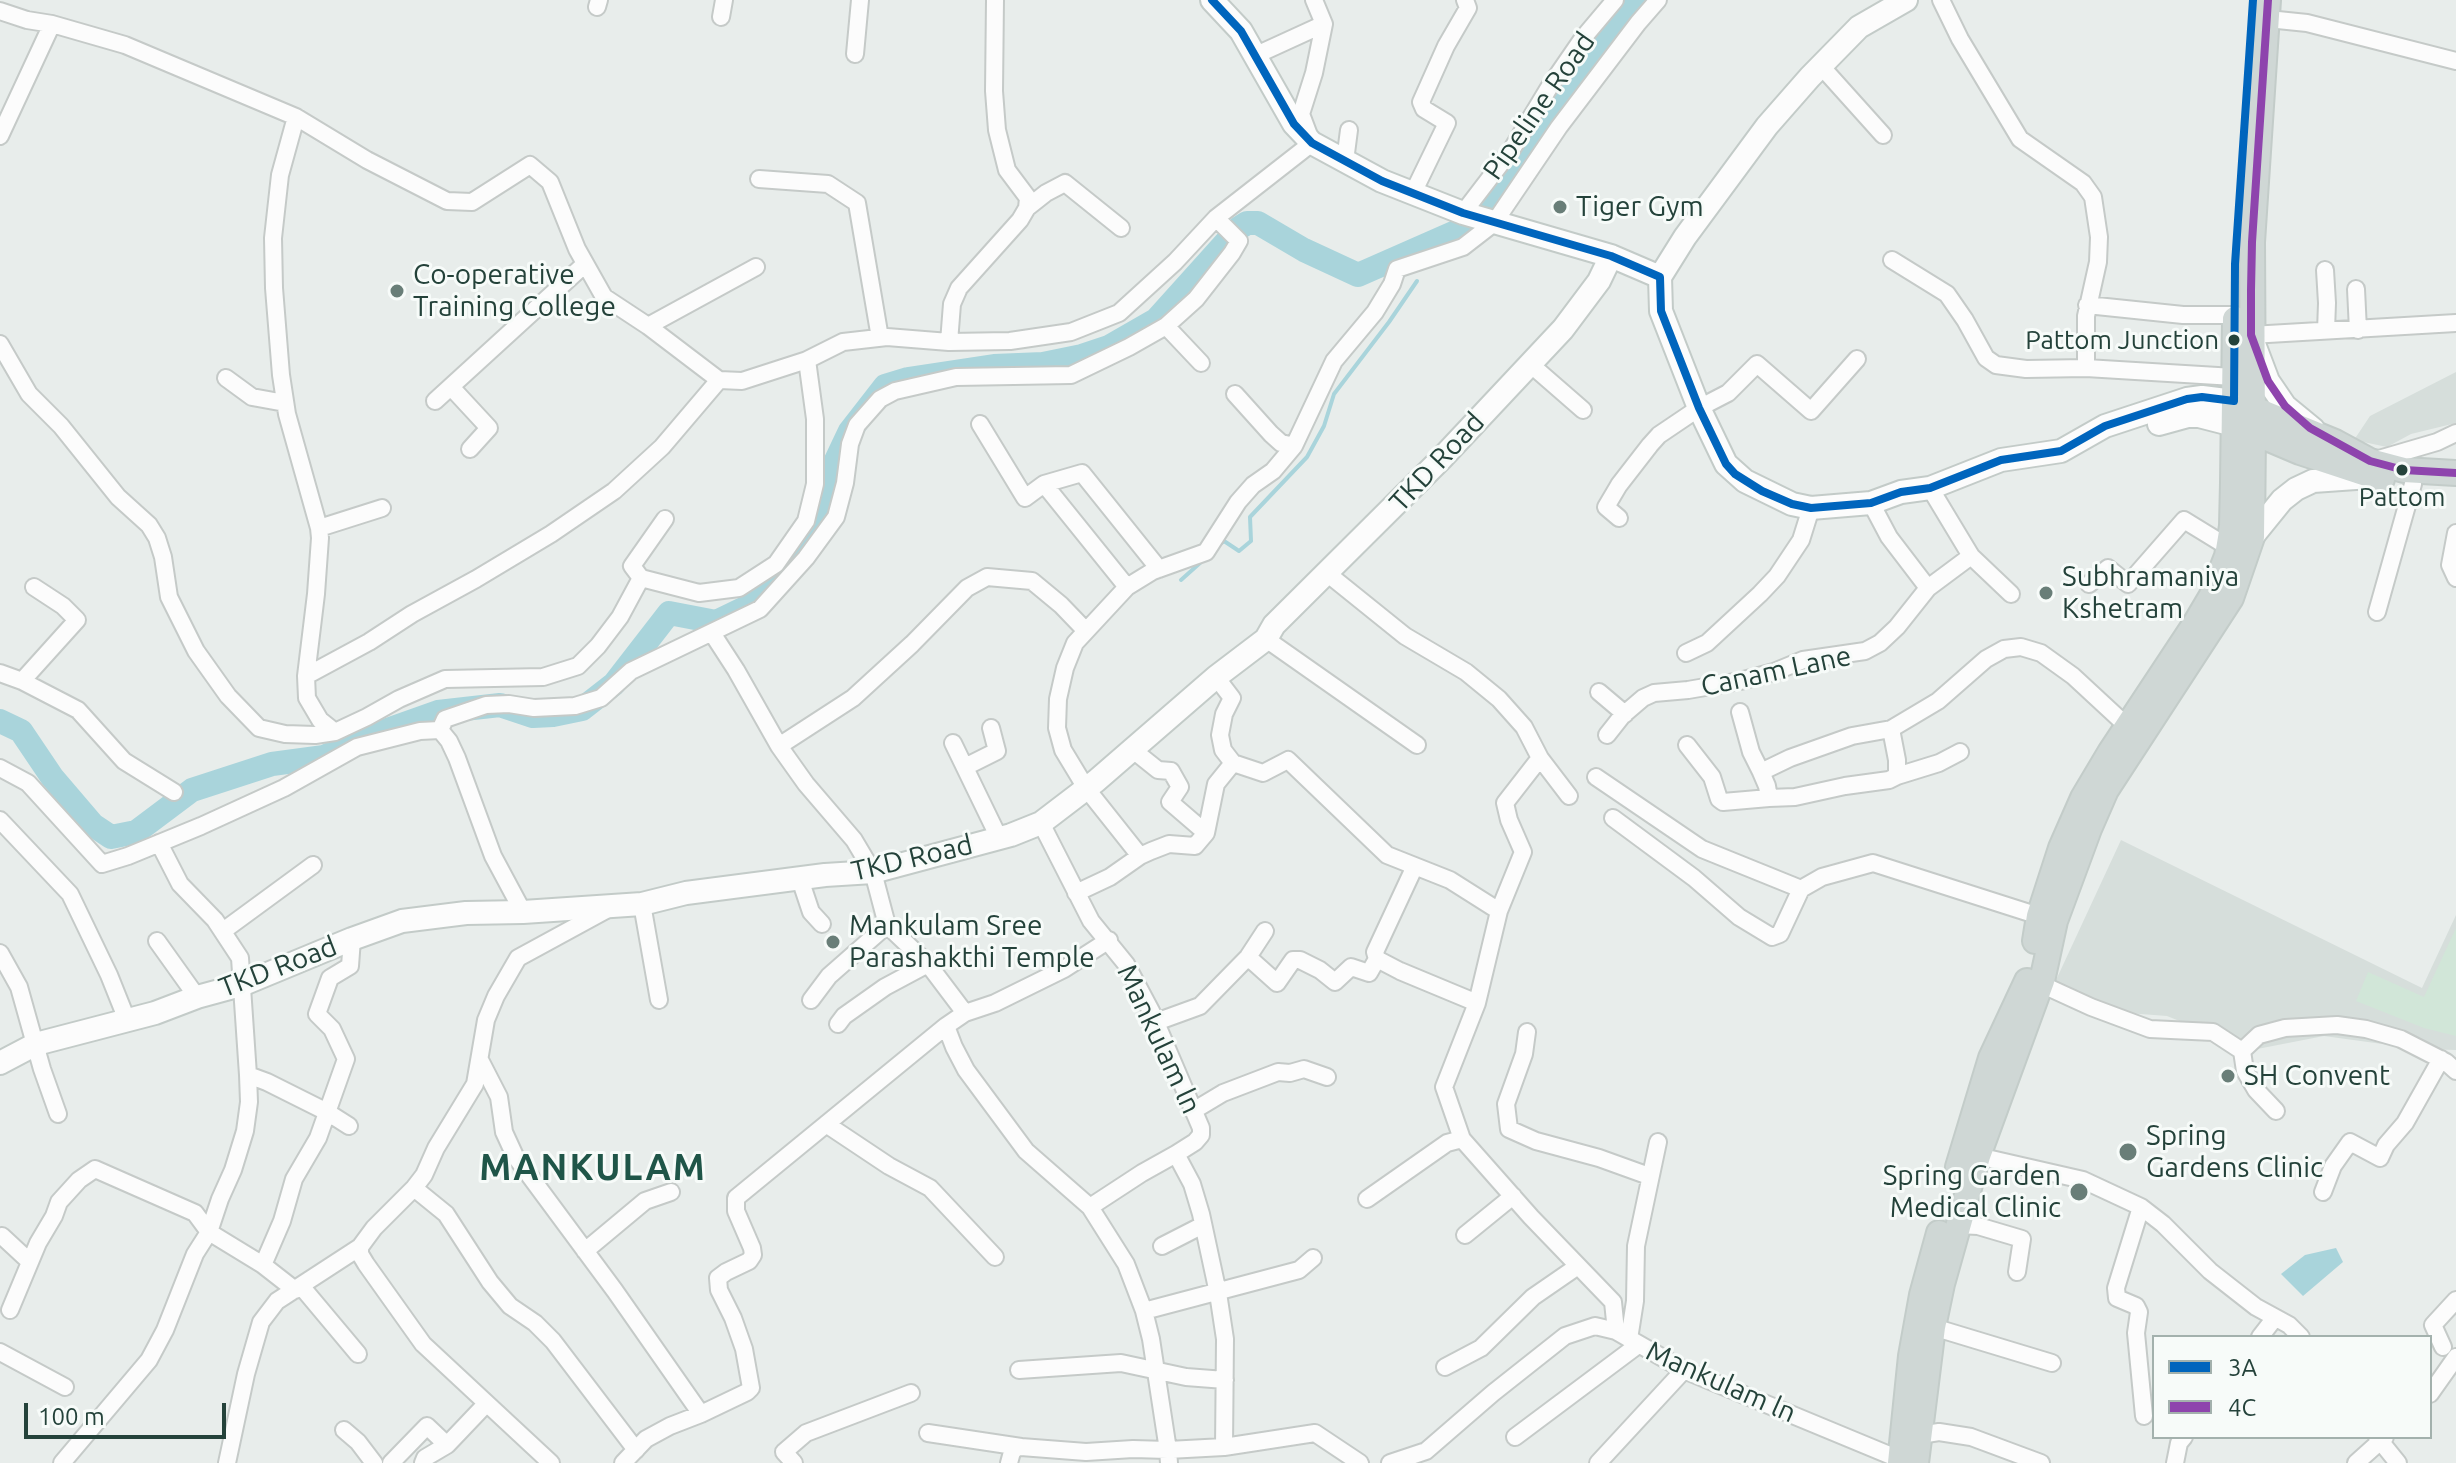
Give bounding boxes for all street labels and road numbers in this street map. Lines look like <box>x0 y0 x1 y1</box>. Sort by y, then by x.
street label: Pipeline Road <box>1476 26 1602 186</box>
street label: TKD Road <box>1383 405 1491 519</box>
street label: Canam Lane <box>1698 639 1854 703</box>
street label: TKD Road <box>848 828 976 888</box>
street label: TKD Road <box>214 929 342 1005</box>
street label: Mankulam ln <box>1110 959 1208 1119</box>
street label: Mankulam ln <box>1641 1334 1801 1430</box>

